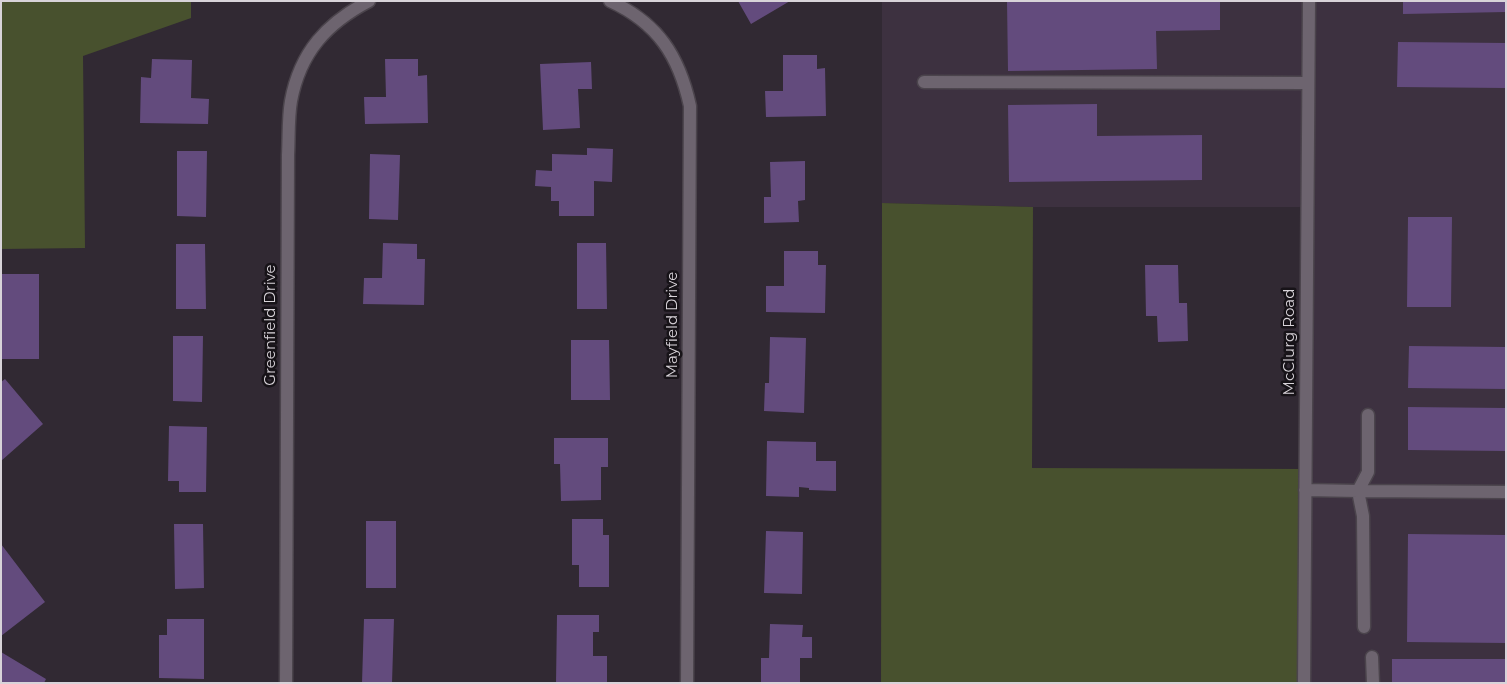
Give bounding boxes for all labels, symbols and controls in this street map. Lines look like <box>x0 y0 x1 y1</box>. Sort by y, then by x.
street label: Greenfield Drive <box>262 264 280 386</box>
street label: Mayfield Drive <box>664 272 682 378</box>
street label: McClurg Road <box>1281 289 1299 395</box>

